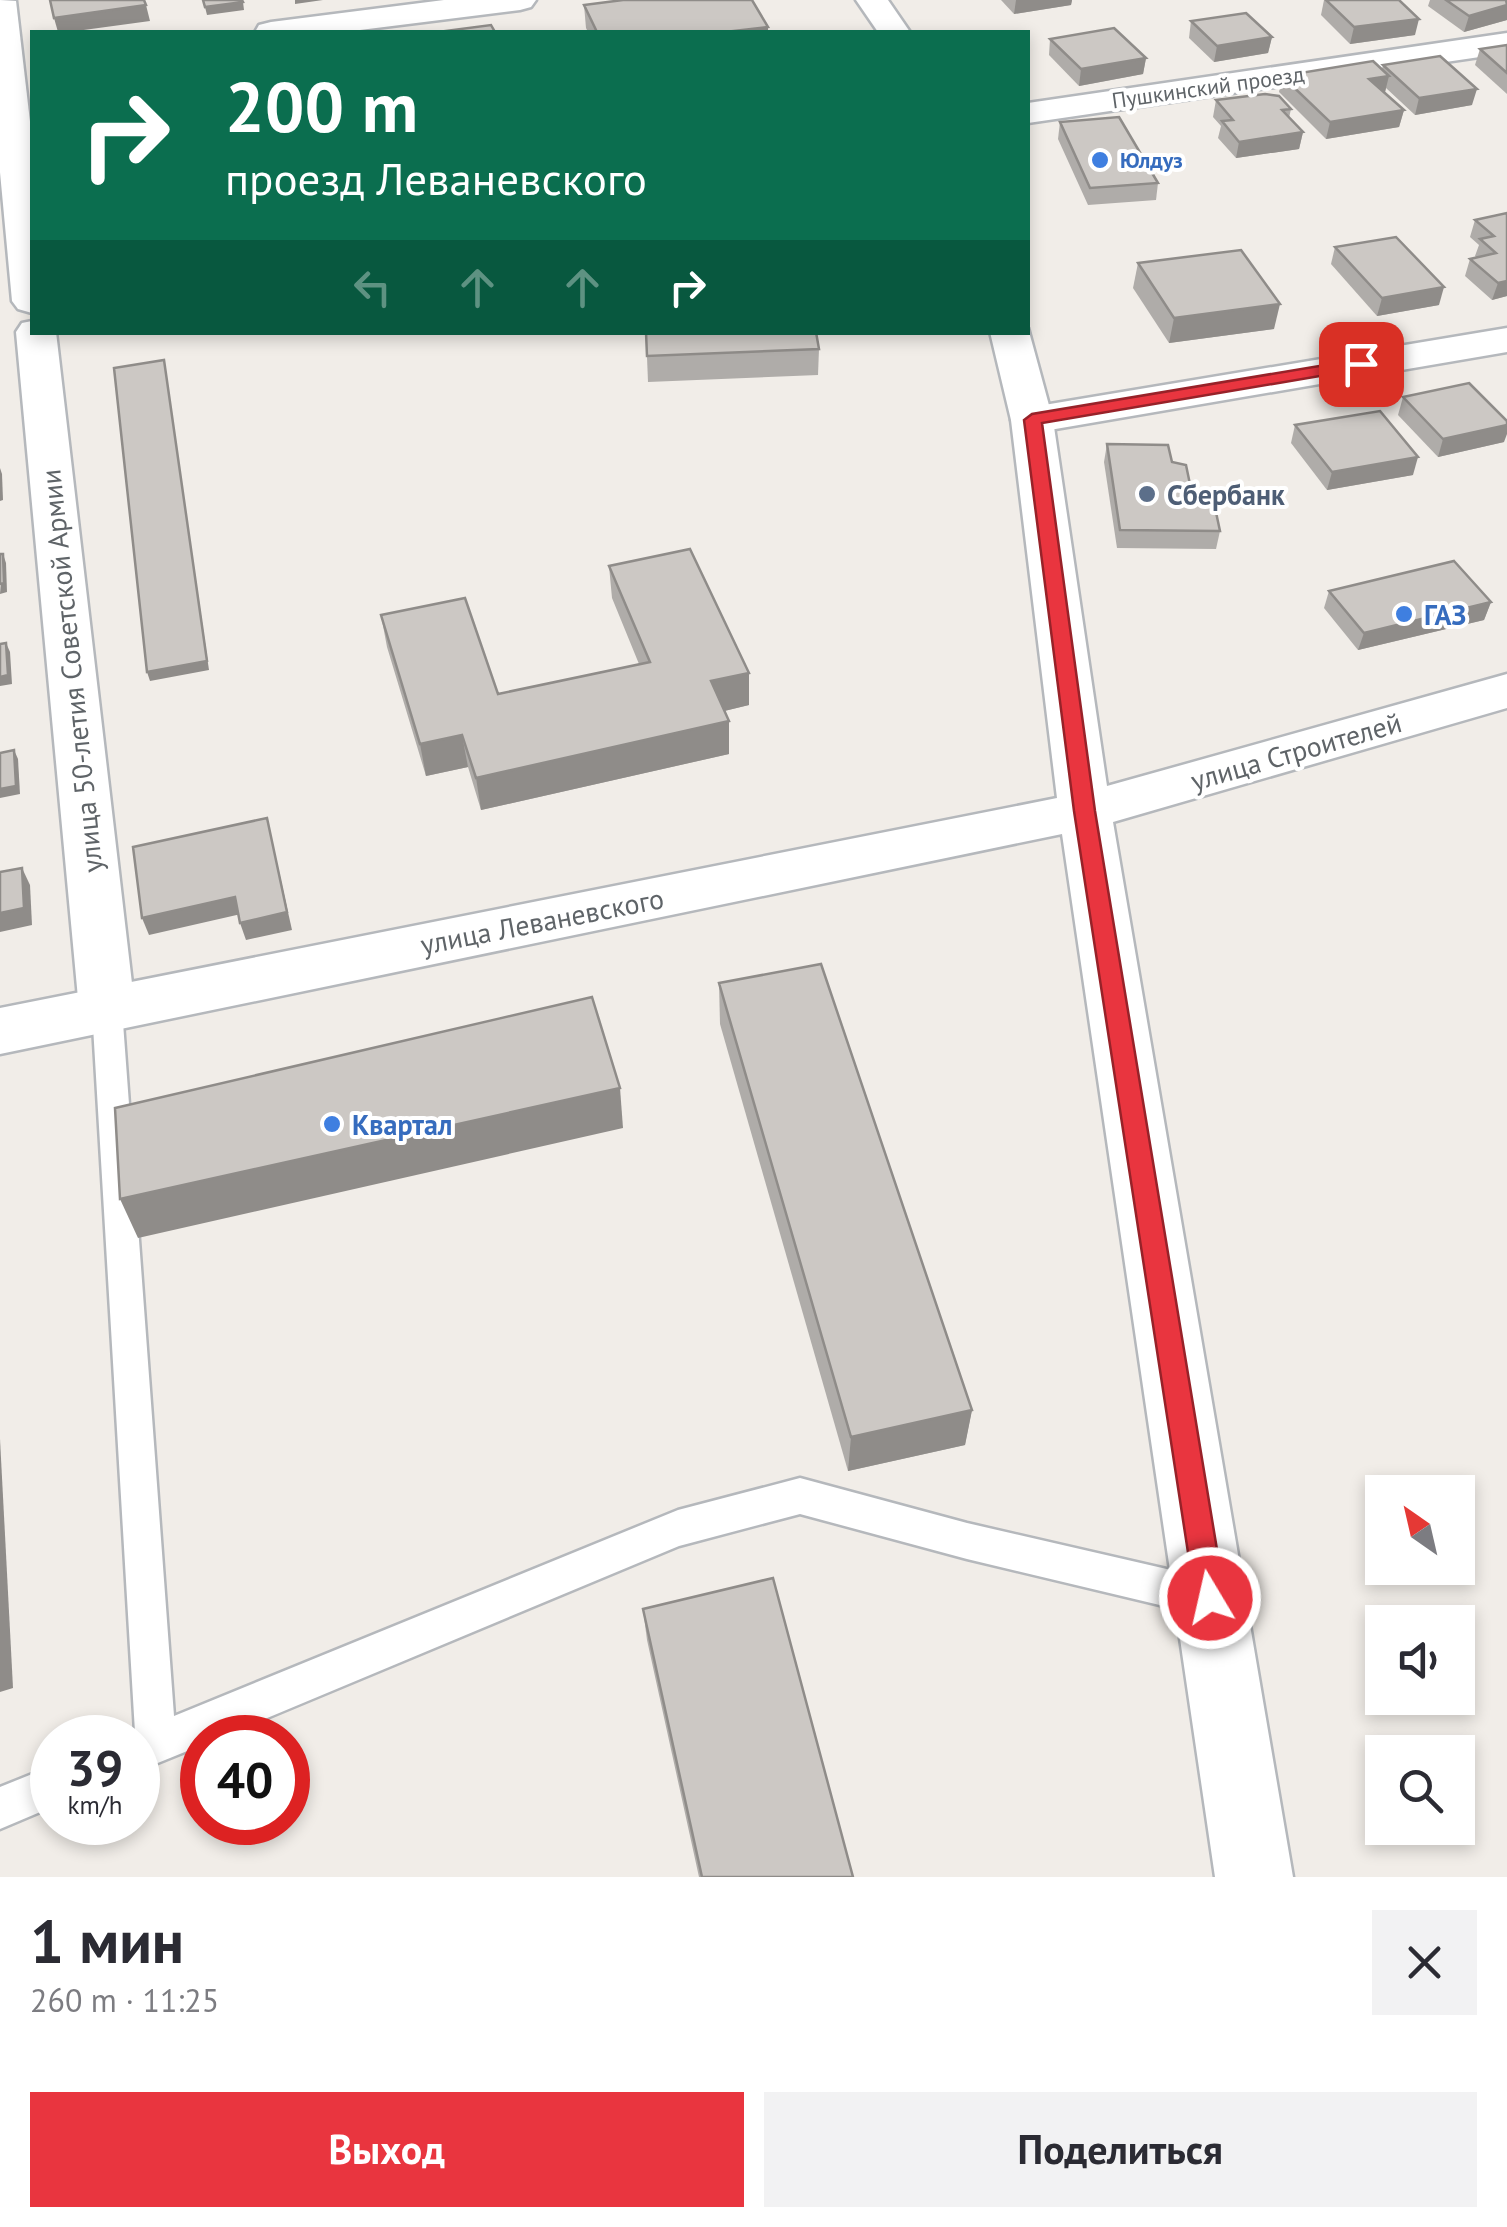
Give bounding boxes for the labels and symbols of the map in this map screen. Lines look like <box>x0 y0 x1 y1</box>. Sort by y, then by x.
street label: Пушкинский проезд <box>1110 60 1306 114</box>
place label: Юлдуз <box>1120 146 1183 174</box>
marker: Юлдуз <box>1089 149 1111 171</box>
pin <box>1319 322 1404 407</box>
street label: улица 50-летия Советской Армии <box>31 467 111 875</box>
place label: Сбербанк <box>1167 476 1285 513</box>
marker: Сбербанк <box>1136 483 1158 505</box>
place label: ГАЗ <box>1424 596 1466 633</box>
marker: ГАЗ <box>1393 603 1415 625</box>
street label: улица Строителей <box>1186 703 1406 799</box>
street label: улица Леваневского <box>417 879 667 963</box>
place label: Квартал <box>352 1106 452 1143</box>
marker: Квартал <box>321 1113 343 1135</box>
north arrow <box>1365 1475 1475 1585</box>
position arrow <box>1158 1546 1262 1650</box>
speed limit sign: 40 <box>180 1715 310 1845</box>

